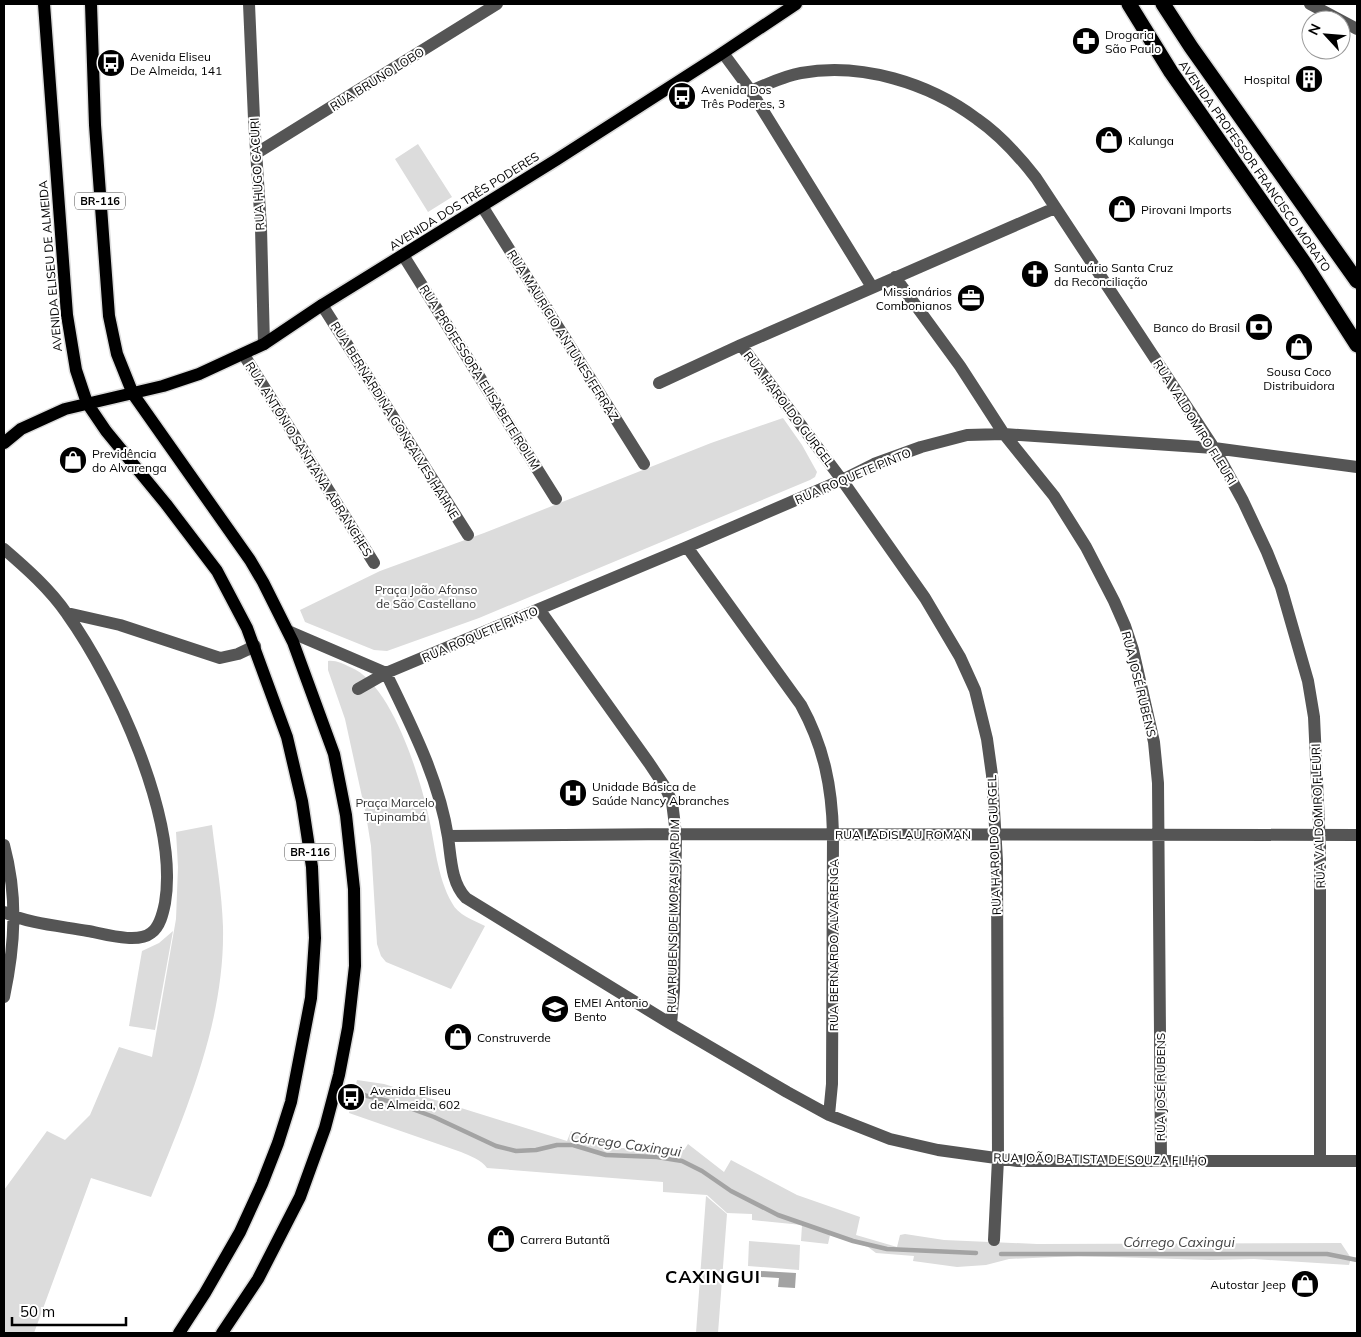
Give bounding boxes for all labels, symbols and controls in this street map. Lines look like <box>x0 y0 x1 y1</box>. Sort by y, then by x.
north arrow <box>1301 10 1351 60</box>
text: N <box>1304 21 1325 38</box>
pharmacy icon: Drogaria São Paulo <box>1071 26 1101 56</box>
place label: Drogaria São Paulo <box>1105 27 1161 56</box>
street label: RUA BRUNO LOBO <box>327 44 427 114</box>
bus stop icon: Avenida Eliseu De Almeida, 141 <box>96 48 126 78</box>
place label: Avenida Eliseu De Almeida, 141 <box>130 49 222 78</box>
street label: AVENIDA PROFESSOR FRANCISCO MORATO <box>1176 57 1334 275</box>
building icon: Hospital <box>1294 64 1324 94</box>
place label: Hospital <box>1244 72 1290 87</box>
bus stop icon: Avenida Dos Três Poderes, 3 <box>667 81 697 111</box>
place label: Avenida Dos Três Poderes, 3 <box>701 82 785 111</box>
street label: RUA HUGO CACURI <box>247 117 267 231</box>
shop icon: Kalunga <box>1094 125 1124 155</box>
place label: Kalunga <box>1128 133 1174 148</box>
street label: AVENIDA DOS TRÊS PODERES <box>386 149 542 253</box>
street label: AVENIDA ELISEU DE ALMEIDA <box>35 179 65 352</box>
road number: BR-116 <box>75 192 125 210</box>
shop icon: Pirovani Imports <box>1107 194 1137 224</box>
place label: Pirovani Imports <box>1141 202 1232 217</box>
street label: RUA MAURÍCIO ANTUNES FERRAZ <box>504 247 622 423</box>
church icon: Santuário Santa Cruz da Reconciliação <box>1020 259 1050 289</box>
place label: Santuário Santa Cruz da Reconciliação <box>1054 260 1173 289</box>
street label: RUA PROFESSORA ELISABETE ROLIM <box>417 282 543 472</box>
office icon: Missionários Combonianos <box>956 283 986 313</box>
place label: Missionários Combonianos <box>876 284 952 313</box>
bank icon: Banco do Brasil <box>1244 312 1274 342</box>
street label: RUA BERNARDINA GONÇALVES HAHNE <box>328 319 462 521</box>
place label: Banco do Brasil <box>1153 320 1240 335</box>
shop icon: Sousa Coco Distribuidora <box>1284 332 1314 362</box>
street label: RUA HAROLDO GURGEL <box>741 348 838 470</box>
street label: RUA VALDOMIRO FLEURI <box>1150 357 1240 487</box>
street label: RUA ANTÔNIO SANT'ANA ABRANCHES <box>243 359 375 559</box>
place label: Sousa Coco Distribuidora <box>1263 364 1335 393</box>
shop icon: Previdência do Alvarenga <box>58 445 88 475</box>
street label: RUA ROQUETE PINTO <box>793 445 913 507</box>
place label: Previdência do Alvarenga <box>92 446 167 475</box>
park label: Praça João Afonso de São Castellano <box>375 582 477 611</box>
street label: RUA ROQUETE PINTO <box>420 603 540 665</box>
street label: RUA JOSÉ RUBENS <box>1119 630 1159 738</box>
street label: RUA VALDOMIRO FLEURI <box>1308 743 1328 889</box>
street label: RUA HAROLDO GURGEL <box>984 774 1004 915</box>
hospital icon: Unidade Básica de Saúde Nancy Abranches <box>558 778 588 808</box>
place label: Unidade Básica de Saúde Nancy Abranches <box>592 779 729 808</box>
park label: Praça Marcelo Tupinambá <box>355 795 435 824</box>
street label: RUA RUBENS DE MORAIS JARDIM <box>664 819 682 1013</box>
street label: RUA LADISLAU ROMAN <box>835 827 971 842</box>
road number: BR-116 <box>285 844 335 860</box>
street label: RUA BERNARDO ALVARENGA <box>826 859 841 1031</box>
school or university icon: EMEI Antonio Bento <box>540 994 570 1024</box>
place label: EMEI Antonio Bento <box>574 995 648 1024</box>
shop icon: Construverde <box>443 1022 473 1052</box>
place label: Construverde <box>477 1030 551 1045</box>
street label: RUA JOSÉ RUBENS <box>1153 1033 1168 1141</box>
bus stop icon: Avenida Eliseu de Almeida, 602 <box>336 1082 366 1112</box>
place label: Avenida Eliseu de Almeida, 602 <box>370 1083 460 1112</box>
water label: Córrego Caxingui <box>570 1127 683 1161</box>
street label: RUA JOÃO BATISTA DE SOUZA FILHO <box>993 1150 1207 1168</box>
shop icon: Carrera Butantã <box>486 1224 516 1254</box>
place label: Carrera Butantã <box>520 1232 610 1247</box>
water label: Córrego Caxingui <box>1123 1233 1235 1251</box>
district label: CAXINGUI <box>665 1265 761 1288</box>
shop icon: Autostar Jeep <box>1290 1269 1320 1299</box>
place label: Autostar Jeep <box>1210 1277 1286 1292</box>
scale bar <box>12 1294 126 1326</box>
text: 50 m <box>20 1302 55 1321</box>

